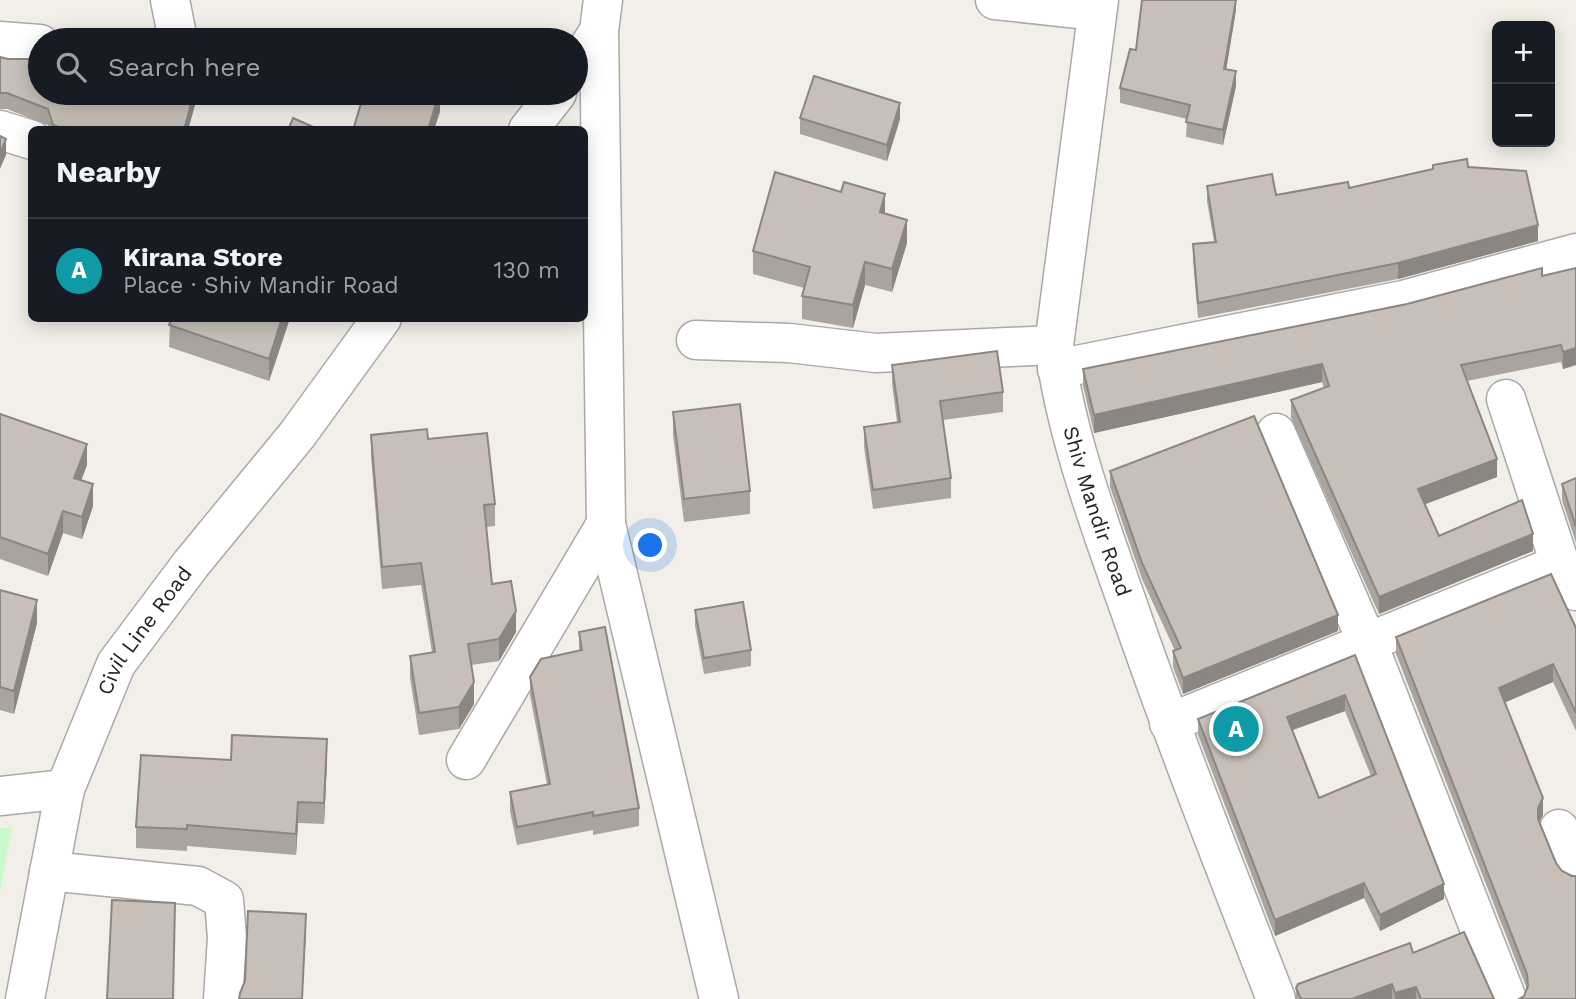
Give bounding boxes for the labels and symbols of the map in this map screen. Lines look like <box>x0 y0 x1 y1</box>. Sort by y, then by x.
street label: Shiv Mandir Road <box>1058 423 1137 600</box>
your location <box>633 528 667 562</box>
street label: Civil Line Road <box>92 561 197 698</box>
pin: A <box>1213 703 1259 755</box>

